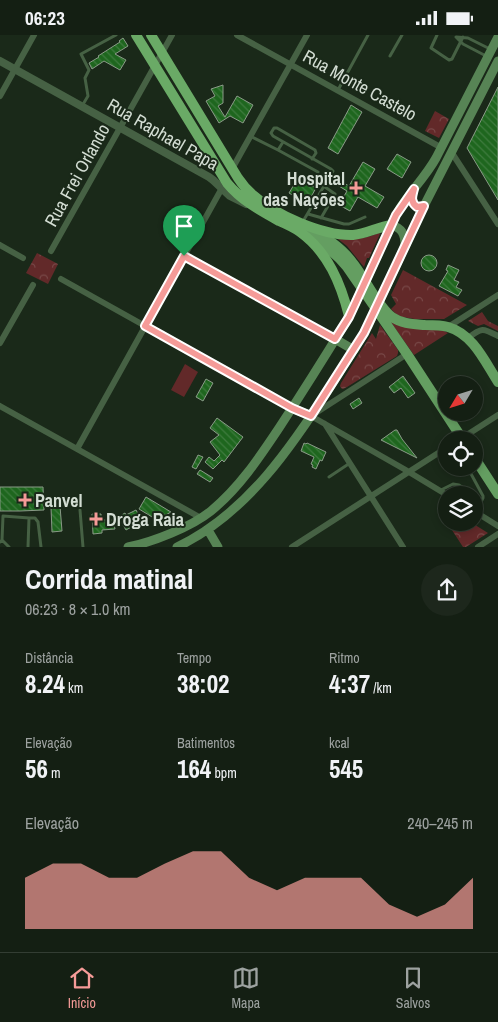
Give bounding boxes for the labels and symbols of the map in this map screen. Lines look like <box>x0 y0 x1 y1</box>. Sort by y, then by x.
street label: Rua Monte Castelo <box>299 43 421 127</box>
street label: Rua Raphael Papa <box>103 92 223 176</box>
street label: Rua Frei Orlando <box>38 119 116 231</box>
place label: Hospital das Nações <box>263 166 345 212</box>
marker: Hospital das Nações <box>349 181 363 195</box>
pin <box>163 205 205 256</box>
north arrow <box>438 376 482 421</box>
place label: Panvel <box>35 488 83 513</box>
marker: Panvel <box>19 494 31 506</box>
place label: Droga Raia <box>106 507 185 532</box>
marker: Droga Raia <box>90 513 102 525</box>

